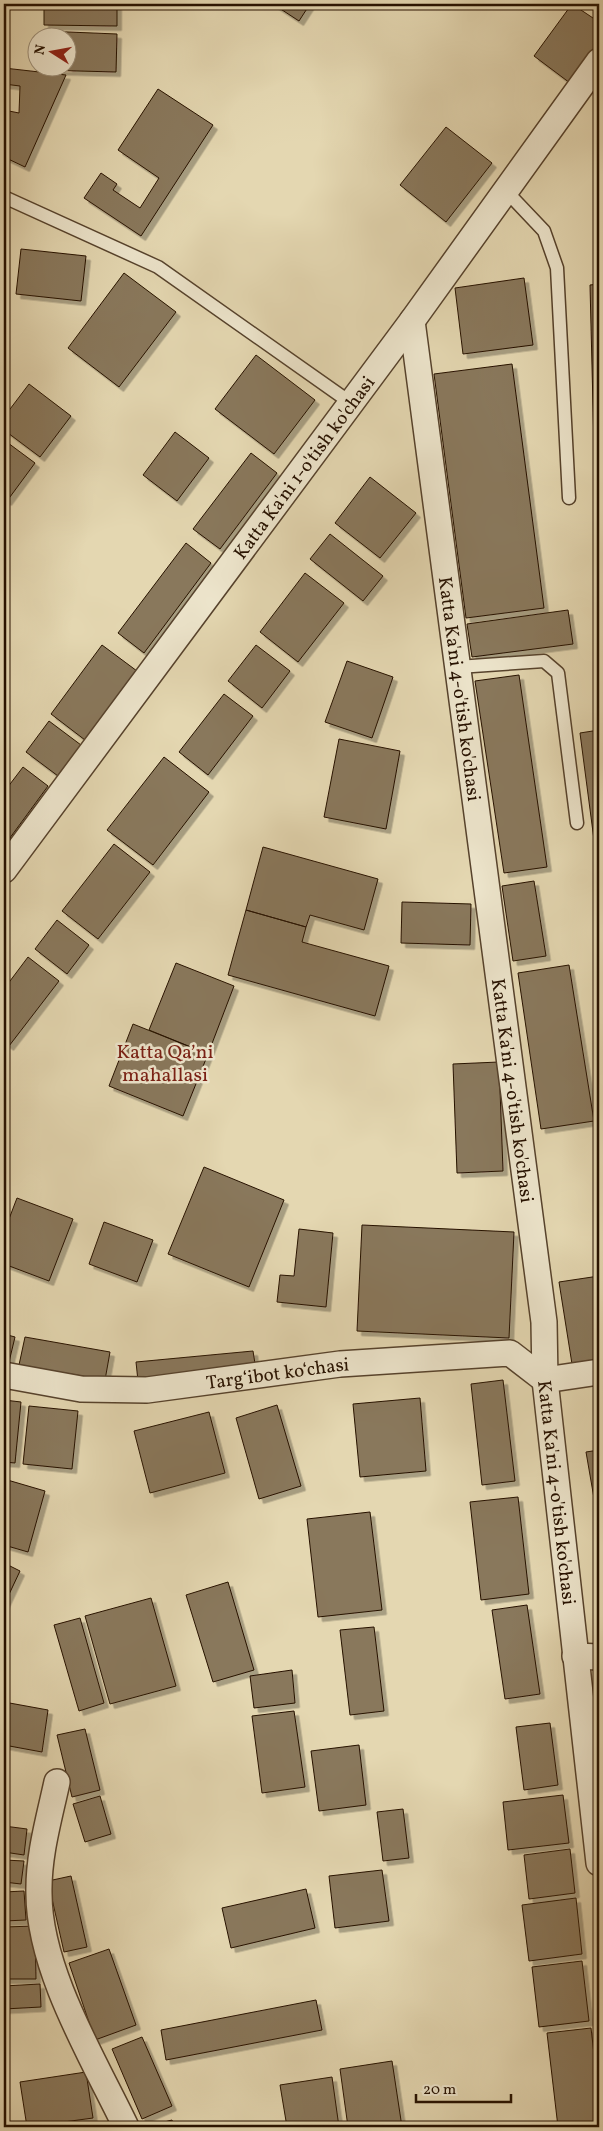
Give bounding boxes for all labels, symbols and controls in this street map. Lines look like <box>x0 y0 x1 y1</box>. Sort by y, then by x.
north arrow <box>28 28 78 78</box>
text: N <box>30 43 51 57</box>
street label: Katta Ka'ni 1-o'tish ko'chasi <box>228 371 382 565</box>
street label: Katta Ka'ni 4-o'tish ko'chasi <box>431 575 486 803</box>
street label: Katta Ka'ni 4-o'tish ko'chasi <box>484 977 539 1205</box>
district label: Katta Qaʼni mahallasi <box>116 1039 214 1090</box>
street label: Targ‘ibot ko‘chasi <box>205 1352 350 1397</box>
street label: Katta Ka'ni 4-o'tish ko'chasi <box>530 1379 581 1607</box>
scale bar <box>416 2071 510 2103</box>
text: 20 m <box>423 2080 456 2101</box>

